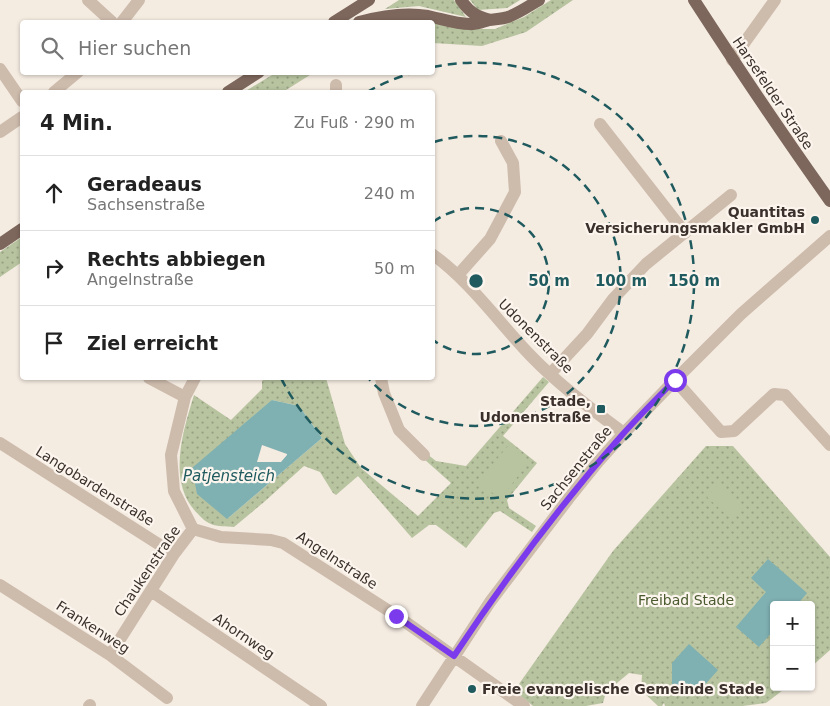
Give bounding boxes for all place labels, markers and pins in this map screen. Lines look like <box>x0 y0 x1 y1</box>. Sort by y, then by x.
place label: Quantitas Versicherungsmakler GmbH <box>585 204 805 236</box>
marker: Quantitas Versicherungsmakler GmbH <box>809 214 821 226</box>
centre of rings <box>467 272 485 290</box>
place label: Stade, Udonenstraße <box>480 393 591 425</box>
marker: Stade, Udonenstraße <box>595 403 607 415</box>
place label: Freie evangelische Gemeinde Stade <box>482 681 764 697</box>
marker: Freie evangelische Gemeinde Stade <box>466 683 478 695</box>

